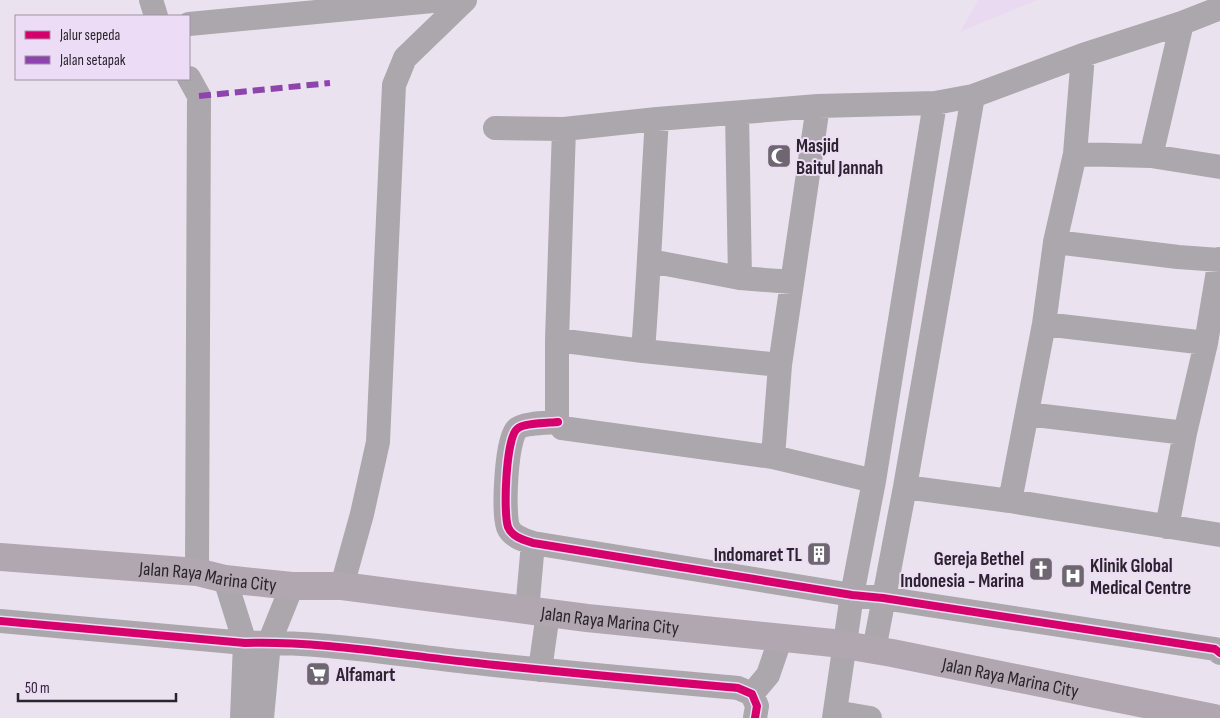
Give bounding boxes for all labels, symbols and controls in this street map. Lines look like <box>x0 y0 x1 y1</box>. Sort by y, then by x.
legend <box>15 15 190 80</box>
text: Jalur sepeda <box>59 26 121 45</box>
text: Jalan setapak <box>59 51 126 70</box>
place label: Masjid Baitul Jannah <box>796 135 883 180</box>
mosque icon: Masjid Baitul Jannah <box>766 143 792 169</box>
building icon: Indomaret TL <box>806 541 832 567</box>
place label: Indomaret TL <box>714 544 803 567</box>
place label: Gereja Bethel Indonesia - Marina <box>900 548 1024 593</box>
place label: Klinik Global Medical Centre <box>1090 555 1191 600</box>
church icon: Gereja Bethel Indonesia - Marina <box>1028 556 1054 582</box>
street label: Jalan Raya Marina City <box>137 558 278 597</box>
hospital icon: Klinik Global Medical Centre <box>1060 563 1086 589</box>
street label: Jalan Raya Marina City <box>539 602 681 640</box>
street label: Jalan Raya Marina City <box>939 653 1081 704</box>
supermarket icon: Alfamart <box>305 661 331 687</box>
place label: Alfamart <box>335 664 395 687</box>
scale bar <box>18 670 175 702</box>
text: 50 m <box>25 679 50 698</box>

